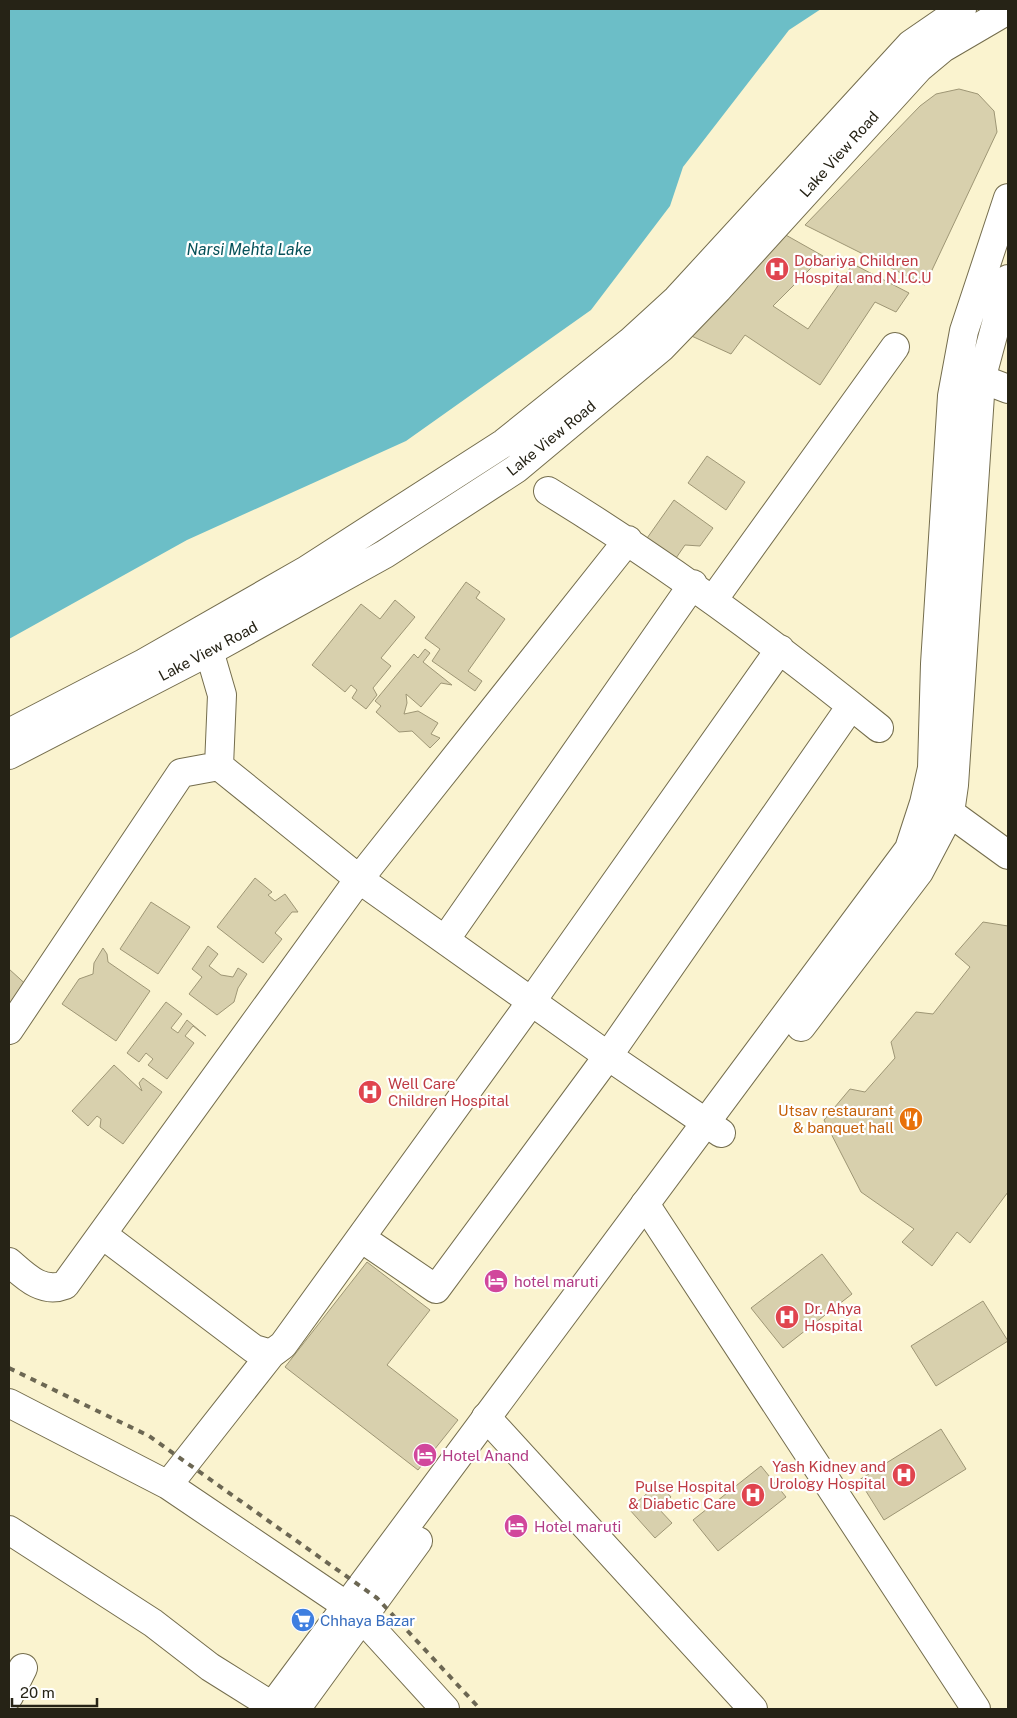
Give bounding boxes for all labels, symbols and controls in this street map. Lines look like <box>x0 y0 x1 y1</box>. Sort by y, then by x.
street label: Lake View Road <box>796 108 882 200</box>
water label: Narsi Mehta Lake <box>186 240 312 259</box>
place label: Dobariya Children Hospital and N.I.C.U <box>794 252 932 286</box>
hospital icon: Dobariya Children Hospital and N.I.C.U <box>764 256 790 282</box>
street label: Lake View Road <box>503 397 599 479</box>
street label: Lake View Road <box>156 618 260 684</box>
place label: Well Care Children Hospital <box>388 1075 509 1109</box>
hospital icon: Well Care Children Hospital <box>357 1079 383 1105</box>
place label: Utsav restaurant & banquet hall <box>778 1102 894 1136</box>
restaurant icon: Utsav restaurant & banquet hall <box>898 1106 924 1132</box>
hotel icon: hotel maruti <box>483 1268 509 1294</box>
place label: hotel maruti <box>514 1273 598 1290</box>
place label: Dr. Ahya Hospital <box>804 1300 863 1334</box>
hospital icon: Dr. Ahya Hospital <box>774 1304 800 1330</box>
hotel icon: Hotel Anand <box>412 1442 438 1468</box>
place label: Hotel Anand <box>442 1447 529 1464</box>
place label: Yash Kidney and Urology Hospital <box>769 1458 886 1492</box>
hospital icon: Yash Kidney and Urology Hospital <box>891 1462 917 1488</box>
place label: Pulse Hospital & Diabetic Care <box>628 1478 736 1512</box>
hospital icon: Pulse Hospital & Diabetic Care <box>740 1482 766 1508</box>
hotel icon: Hotel maruti <box>503 1513 529 1539</box>
place label: Hotel maruti <box>534 1518 621 1535</box>
supermarket icon: Chhaya Bazar <box>290 1607 316 1633</box>
place label: Chhaya Bazar <box>320 1612 415 1629</box>
scale bar <box>12 1676 98 1708</box>
text: 20 m <box>20 1684 55 1701</box>

